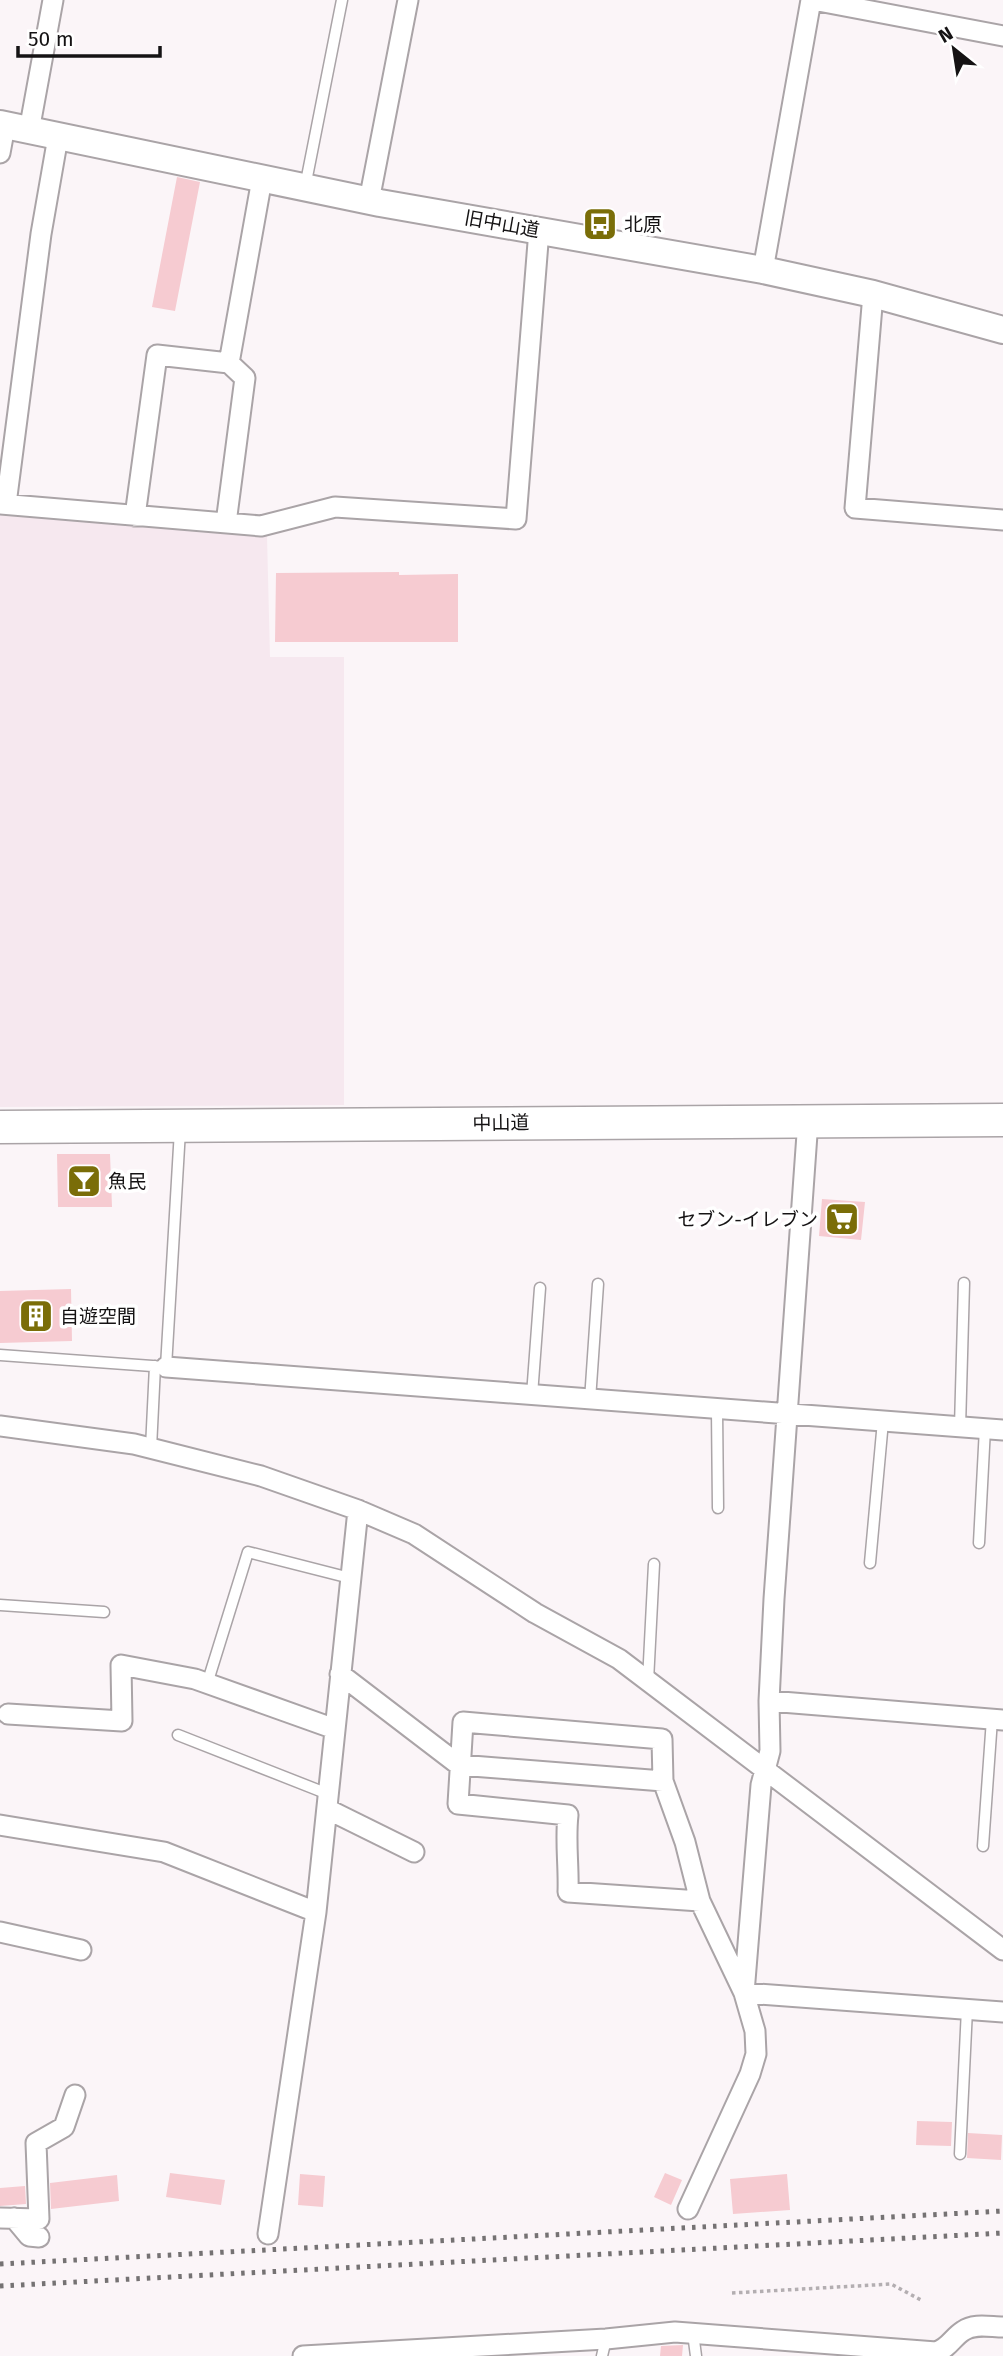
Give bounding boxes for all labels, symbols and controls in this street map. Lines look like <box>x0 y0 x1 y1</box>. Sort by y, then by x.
scale bar <box>18 14 159 58</box>
north arrow <box>919 14 989 84</box>
text: N <box>935 22 957 48</box>
text: 50 m <box>28 26 74 52</box>
bus stop icon: 北原 <box>581 205 619 243</box>
street label: 旧中山道 <box>463 206 541 242</box>
place label: 北原 <box>624 213 662 236</box>
street label: 中山道 <box>472 1111 530 1135</box>
bar icon: 魚民 <box>65 1162 103 1200</box>
place label: 魚民 <box>108 1170 146 1193</box>
supermarket icon: セブン-イレブン <box>823 1200 861 1238</box>
place label: セブン-イレブン <box>677 1208 818 1231</box>
building icon: 自遊空間 <box>17 1297 55 1335</box>
place label: 自遊空間 <box>60 1305 136 1328</box>

